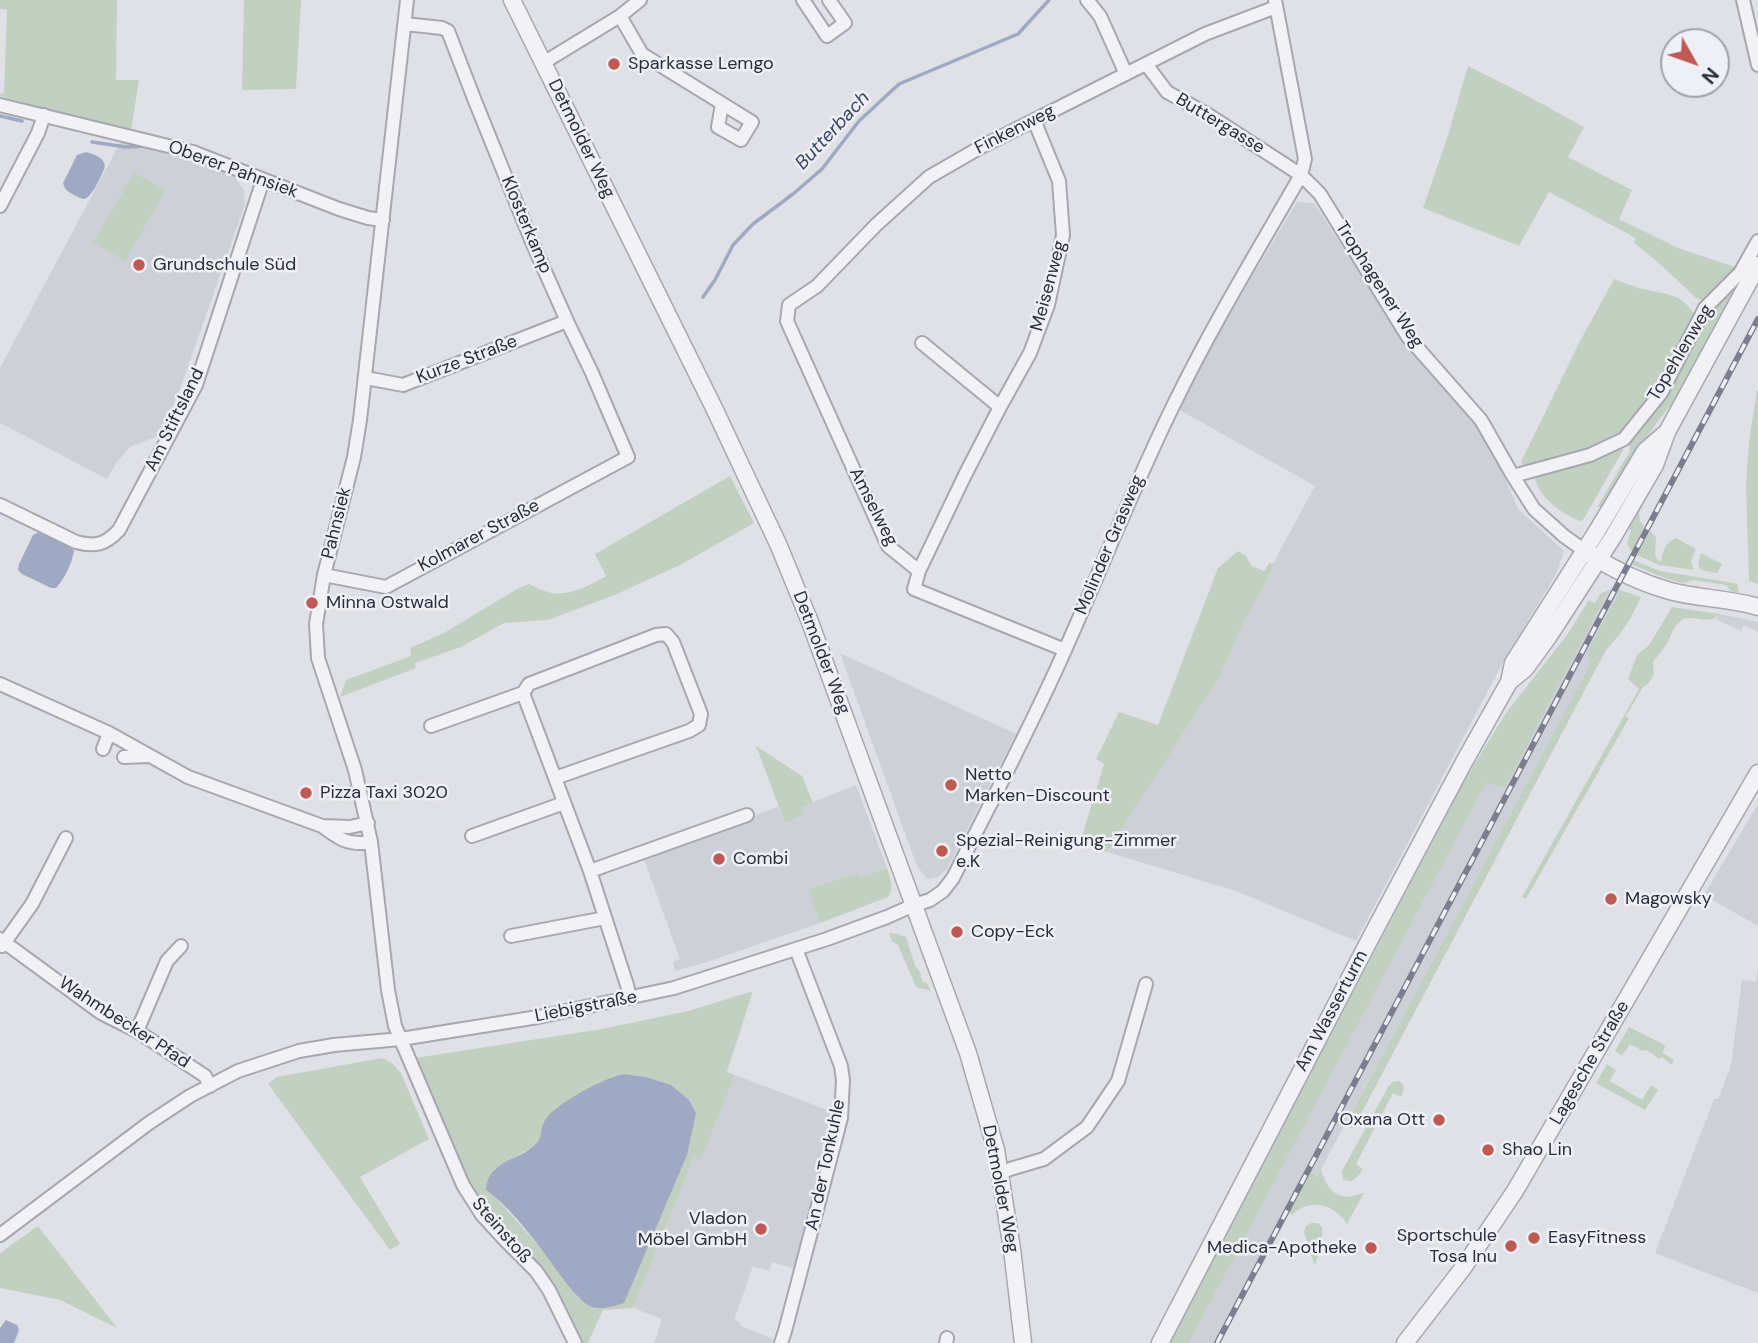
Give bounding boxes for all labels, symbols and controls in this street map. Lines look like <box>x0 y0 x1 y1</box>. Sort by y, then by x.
north arrow <box>1660 28 1730 98</box>
place label: Sparkasse Lemgo <box>628 53 774 75</box>
marker: Sparkasse Lemgo <box>606 56 622 72</box>
text: N <box>1696 62 1724 89</box>
street label: Detmolder Weg <box>543 76 619 202</box>
water label: Butterbach <box>791 87 875 175</box>
street label: Buttergasse <box>1172 89 1268 159</box>
street label: Finkenweg <box>971 101 1059 159</box>
street label: Oberer Pahnsiek <box>165 136 301 204</box>
street label: Klosterkamp <box>496 173 556 277</box>
street label: Trophagener Weg <box>1330 218 1428 352</box>
street label: Meisenweg <box>1027 238 1071 334</box>
place label: Grundschule Süd <box>153 254 296 276</box>
marker: Grundschule Süd <box>131 257 147 273</box>
street label: Topehlenweg <box>1644 301 1718 405</box>
street label: Kurze Straße <box>414 331 520 389</box>
street label: Am Stiftsland <box>141 365 209 475</box>
street label: Amselweg <box>844 464 902 550</box>
street label: Molinder Grasweg <box>1071 472 1149 618</box>
street label: Pahnsiek <box>318 485 356 561</box>
street label: Kolmarer Straße <box>415 495 543 577</box>
street label: Detmolder Weg <box>788 589 854 717</box>
place label: Minna Ostwald <box>326 592 449 614</box>
marker: Minna Ostwald <box>304 595 320 611</box>
place label: Netto Marken-Discount <box>965 764 1110 806</box>
marker: Netto Marken-Discount <box>943 777 959 793</box>
place label: Pizza Taxi 3020 <box>320 782 448 804</box>
marker: Pizza Taxi 3020 <box>298 785 314 801</box>
place label: Spezial-Reinigung-Zimmer e.K <box>956 830 1177 872</box>
marker: Spezial-Reinigung-Zimmer e.K <box>934 843 950 859</box>
place label: Combi <box>733 848 788 870</box>
marker: Combi <box>711 851 727 867</box>
place label: Magowsky <box>1625 888 1712 910</box>
marker: Magowsky <box>1603 891 1619 907</box>
place label: Copy-Eck <box>971 921 1054 943</box>
marker: Copy-Eck <box>949 924 965 940</box>
street label: Am Wasserturm <box>1291 947 1373 1075</box>
street label: Wahmbecker Pfad <box>54 973 194 1073</box>
street label: Liebigstraße <box>533 987 639 1027</box>
street label: Lagesche Straße <box>1546 997 1634 1129</box>
street label: An der Tonkuhle <box>802 1097 850 1233</box>
place label: Oxana Ott <box>1339 1109 1425 1131</box>
marker: Oxana Ott <box>1431 1112 1447 1128</box>
street label: Detmolder Weg <box>977 1123 1023 1255</box>
place label: Shao Lin <box>1502 1139 1572 1161</box>
marker: Shao Lin <box>1480 1142 1496 1158</box>
street label: Steinstoß <box>467 1194 535 1268</box>
place label: Vladon Möbel GmbH <box>638 1208 747 1250</box>
marker: Vladon Möbel GmbH <box>753 1221 769 1237</box>
place label: Sportschule Tosa Inu <box>1397 1225 1497 1268</box>
place label: EasyFitness <box>1548 1227 1646 1249</box>
marker: EasyFitness <box>1526 1230 1542 1246</box>
place label: Medica-Apotheke <box>1207 1237 1357 1259</box>
marker: Sportschule Tosa Inu <box>1503 1238 1519 1254</box>
marker: Medica-Apotheke <box>1363 1240 1379 1256</box>

